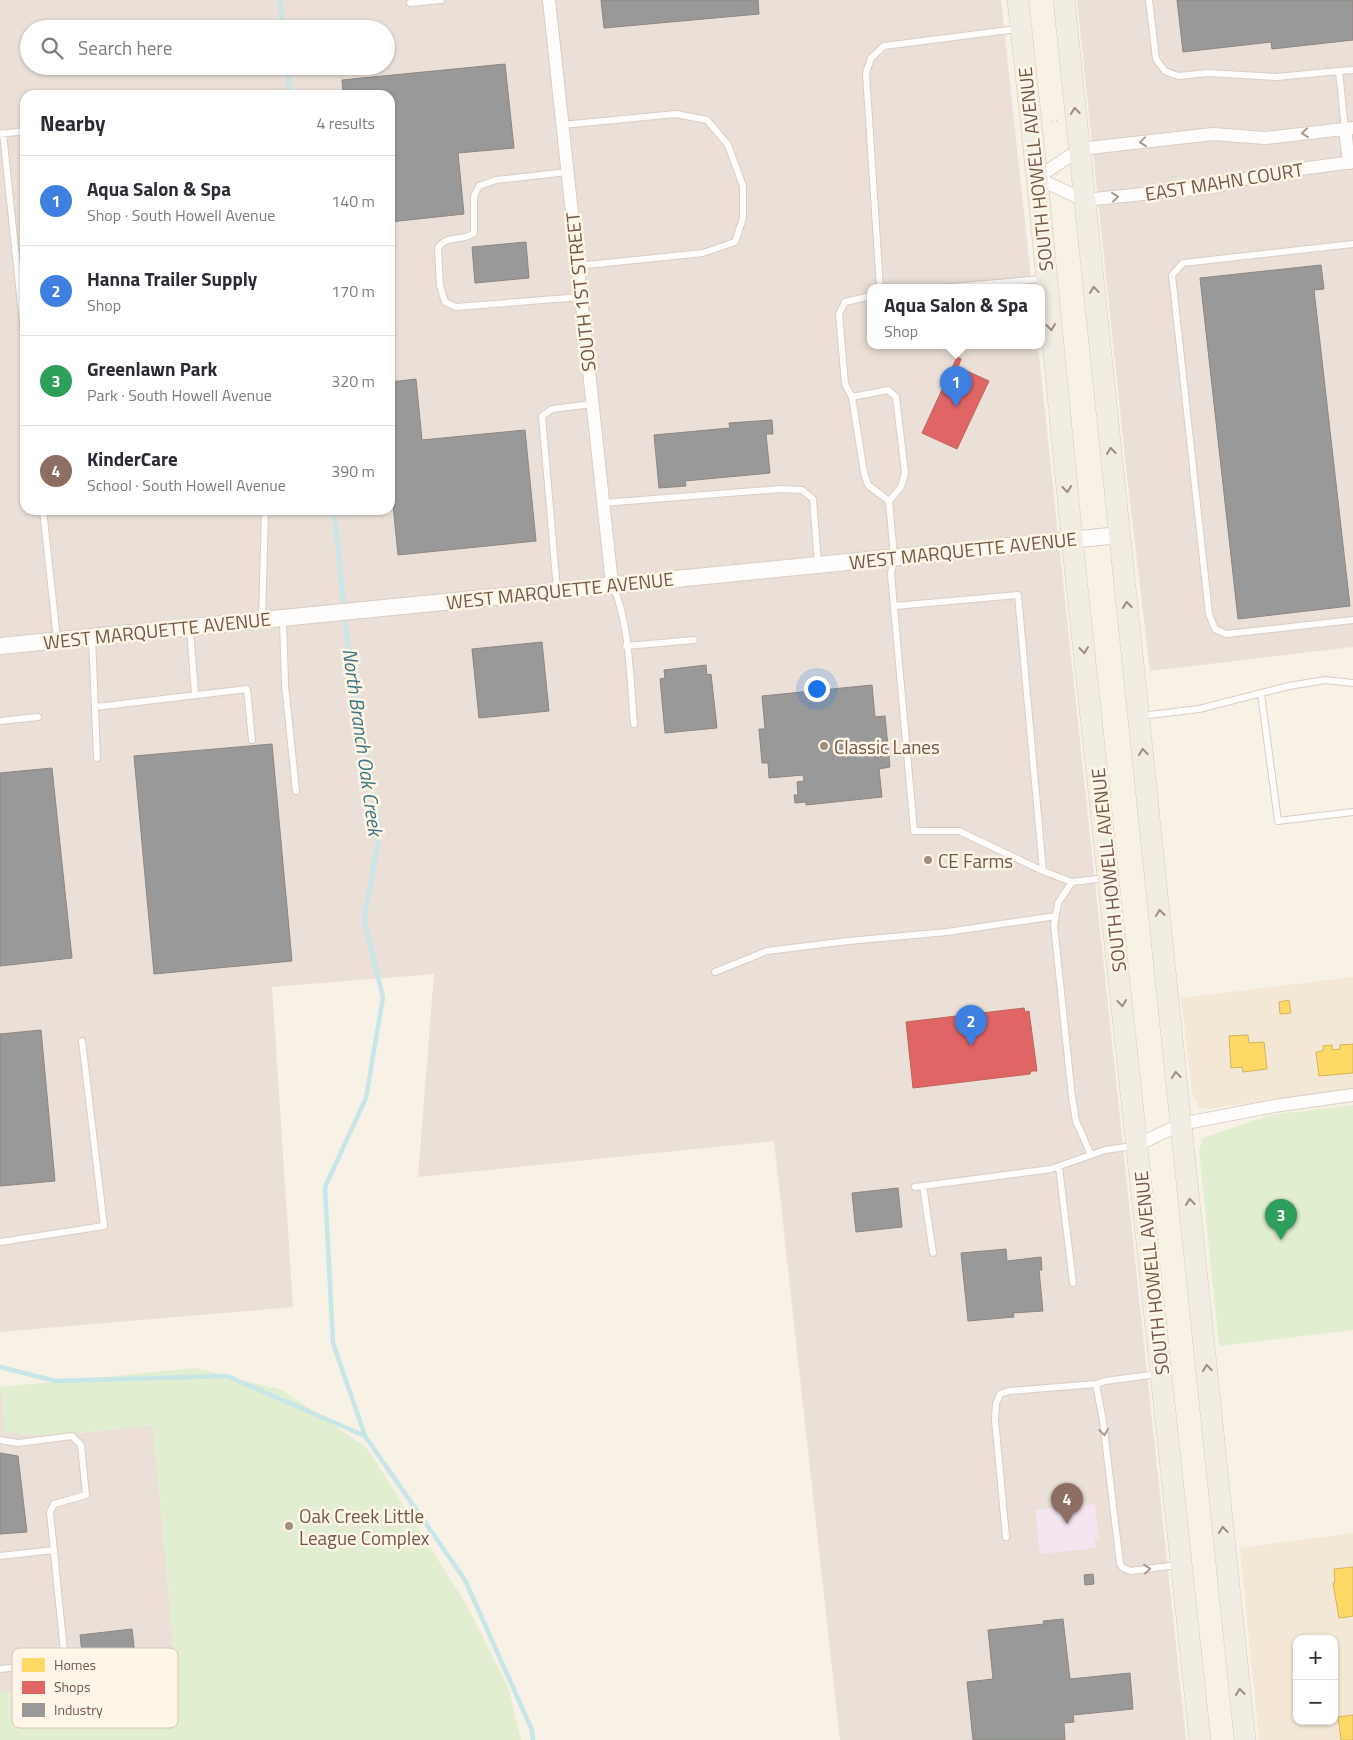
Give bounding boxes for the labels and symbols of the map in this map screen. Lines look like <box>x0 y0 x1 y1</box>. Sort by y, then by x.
street label: SOUTH HOWELL AVENUE <box>1010 66 1060 272</box>
one-way arrow <box>1070 107 1081 115</box>
one-way arrow <box>1300 128 1308 139</box>
one-way arrow <box>1138 136 1146 147</box>
street label: EAST MAHN COURT <box>1143 154 1305 208</box>
one-way arrow <box>1112 192 1120 203</box>
street label: SOUTH 1ST STREET <box>557 211 603 373</box>
one-way arrow <box>1089 286 1100 294</box>
one-way arrow <box>1045 323 1056 331</box>
pin: 1 <box>940 366 972 407</box>
one-way arrow <box>1106 447 1117 455</box>
one-way arrow <box>1061 485 1072 493</box>
street label: WEST MARQUETTE AVENUE <box>848 524 1078 576</box>
street label: WEST MARQUETTE AVENUE <box>445 564 675 616</box>
one-way arrow <box>1122 601 1133 609</box>
street label: WEST MARQUETTE AVENUE <box>42 604 272 656</box>
water label: North Branch Oak Creek <box>335 646 392 840</box>
one-way arrow <box>1078 647 1089 655</box>
your location <box>804 676 830 702</box>
place label: Classic Lanes <box>834 732 940 761</box>
marker: Classic Lanes <box>818 740 830 752</box>
one-way arrow <box>1138 748 1149 756</box>
street label: SOUTH HOWELL AVENUE <box>1083 767 1133 973</box>
place label: CE Farms <box>938 846 1013 875</box>
marker: CE Farms <box>922 854 934 866</box>
one-way arrow <box>1155 909 1166 917</box>
one-way arrow <box>1116 1000 1127 1008</box>
pin: 2 <box>955 1005 987 1046</box>
one-way arrow <box>1171 1071 1182 1079</box>
street label: SOUTH HOWELL AVENUE <box>1126 1170 1176 1376</box>
one-way arrow <box>1184 1197 1195 1205</box>
pin: 3 <box>1265 1199 1297 1240</box>
one-way arrow <box>1202 1364 1213 1372</box>
one-way arrow <box>1098 1429 1109 1437</box>
pin: 4 <box>1051 1483 1083 1524</box>
place label: Oak Creek Little League Complex <box>299 1501 430 1552</box>
marker: Oak Creek Little League Complex <box>283 1520 295 1532</box>
one-way arrow <box>1218 1526 1229 1534</box>
one-way arrow <box>1144 1564 1152 1575</box>
legend <box>12 1648 178 1728</box>
text: Homes <box>54 1654 96 1675</box>
text: Shops <box>54 1676 90 1697</box>
one-way arrow <box>1235 1687 1246 1695</box>
text: Industry <box>54 1699 103 1720</box>

